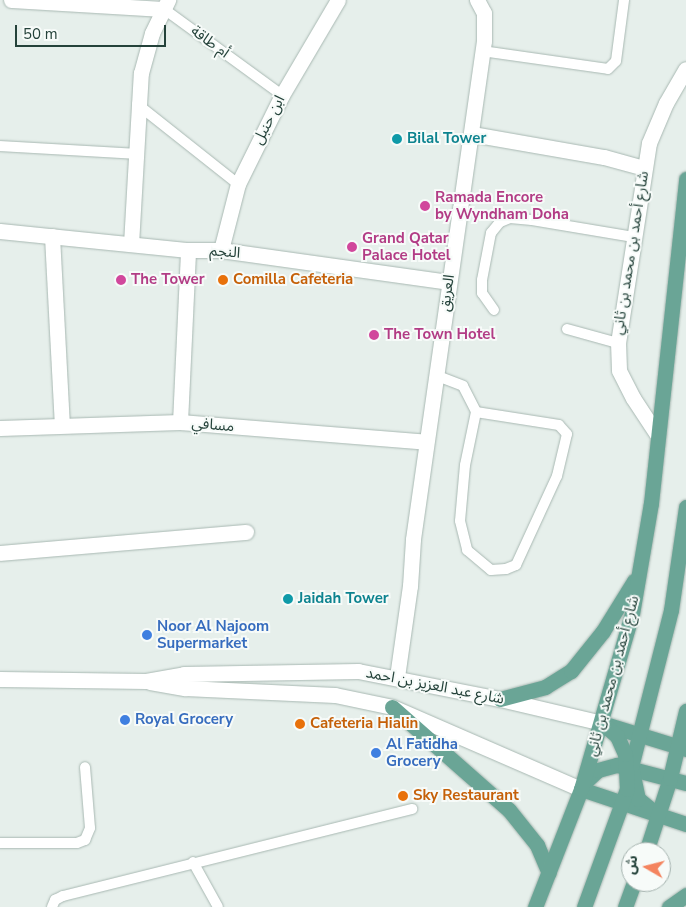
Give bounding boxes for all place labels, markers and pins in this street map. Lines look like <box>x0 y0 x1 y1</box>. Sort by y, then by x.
place label: Bilal Tower <box>407 130 486 148</box>
marker: Bilal Tower <box>391 133 403 145</box>
place label: Ramada Encore by Wyndham Doha <box>435 188 569 223</box>
marker: Ramada Encore by Wyndham Doha <box>419 200 431 212</box>
place label: Grand Qatar Palace Hotel <box>362 229 450 264</box>
marker: Grand Qatar Palace Hotel <box>346 241 358 253</box>
place label: The Tower <box>131 271 205 289</box>
place label: Comilla Cafeteria <box>233 271 353 289</box>
marker: The Tower <box>115 274 127 286</box>
marker: Comilla Cafeteria <box>217 274 229 286</box>
place label: The Town Hotel <box>384 326 495 344</box>
marker: The Town Hotel <box>368 329 380 341</box>
place label: Jaidah Tower <box>298 590 389 608</box>
marker: Jaidah Tower <box>282 593 294 605</box>
place label: Noor Al Najoom Supermarket <box>157 617 269 652</box>
marker: Noor Al Najoom Supermarket <box>141 629 153 641</box>
place label: Royal Grocery <box>135 711 233 729</box>
marker: Royal Grocery <box>119 714 131 726</box>
place label: Cafeteria Hialin <box>310 715 418 733</box>
marker: Cafeteria Hialin <box>294 718 306 730</box>
place label: Al Fatidha Grocery <box>386 735 458 770</box>
marker: Al Fatidha Grocery <box>370 747 382 759</box>
place label: Sky Restaurant <box>413 787 519 805</box>
marker: Sky Restaurant <box>397 790 409 802</box>

